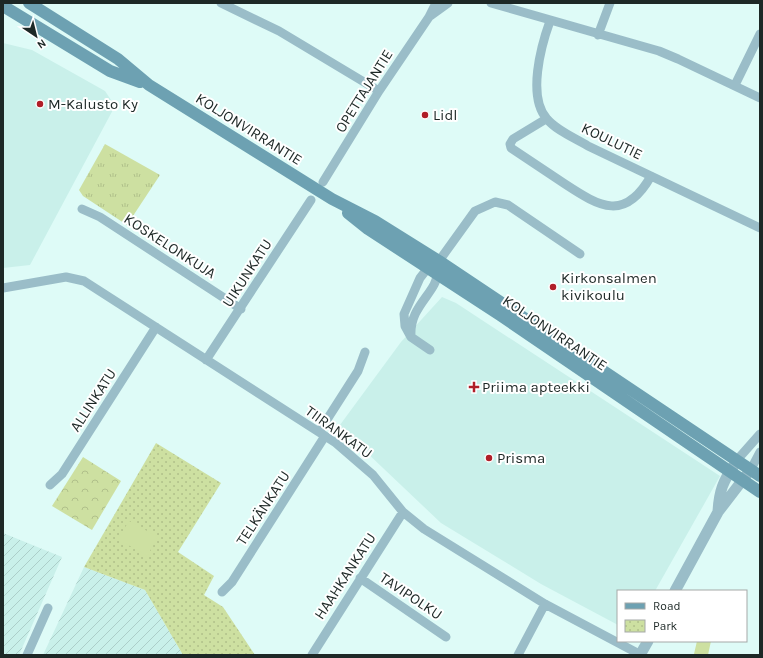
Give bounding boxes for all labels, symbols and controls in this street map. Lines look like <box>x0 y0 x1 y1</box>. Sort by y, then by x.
north arrow <box>16 16 56 56</box>
text: N <box>34 36 48 51</box>
street label: OPETTAJANTIE <box>331 46 397 136</box>
street label: KOLJONVIRRANTIE <box>192 89 306 169</box>
place label: M-Kalusto Ky <box>48 95 138 113</box>
marker: M-Kalusto Ky <box>35 99 45 109</box>
place label: Lidl <box>433 106 458 124</box>
marker: Lidl <box>420 110 430 120</box>
street label: KOULUTIE <box>579 119 645 163</box>
street label: KOSKELONKUJA <box>121 210 220 283</box>
street label: UIKUNKATU <box>218 236 276 310</box>
place label: Kirkonsalmen kivikoulu <box>561 269 657 304</box>
marker: Kirkonsalmen kivikoulu <box>548 282 558 292</box>
street label: KOLJONVIRRANTIE <box>499 291 611 375</box>
street label: ALLINKATU <box>66 365 120 435</box>
place label: Priima apteekki <box>482 378 590 396</box>
marker: Priima apteekki <box>469 382 479 392</box>
street label: TIIRANKATU <box>302 402 376 462</box>
place label: Prisma <box>497 449 545 467</box>
marker: Prisma <box>484 453 494 463</box>
street label: TELKÄNKATU <box>232 467 294 549</box>
street label: HAAHKANKATU <box>310 529 380 623</box>
street label: TAVIPOLKU <box>376 569 446 623</box>
legend <box>617 590 747 642</box>
text: Road <box>653 599 681 613</box>
text: Park <box>653 619 678 633</box>

